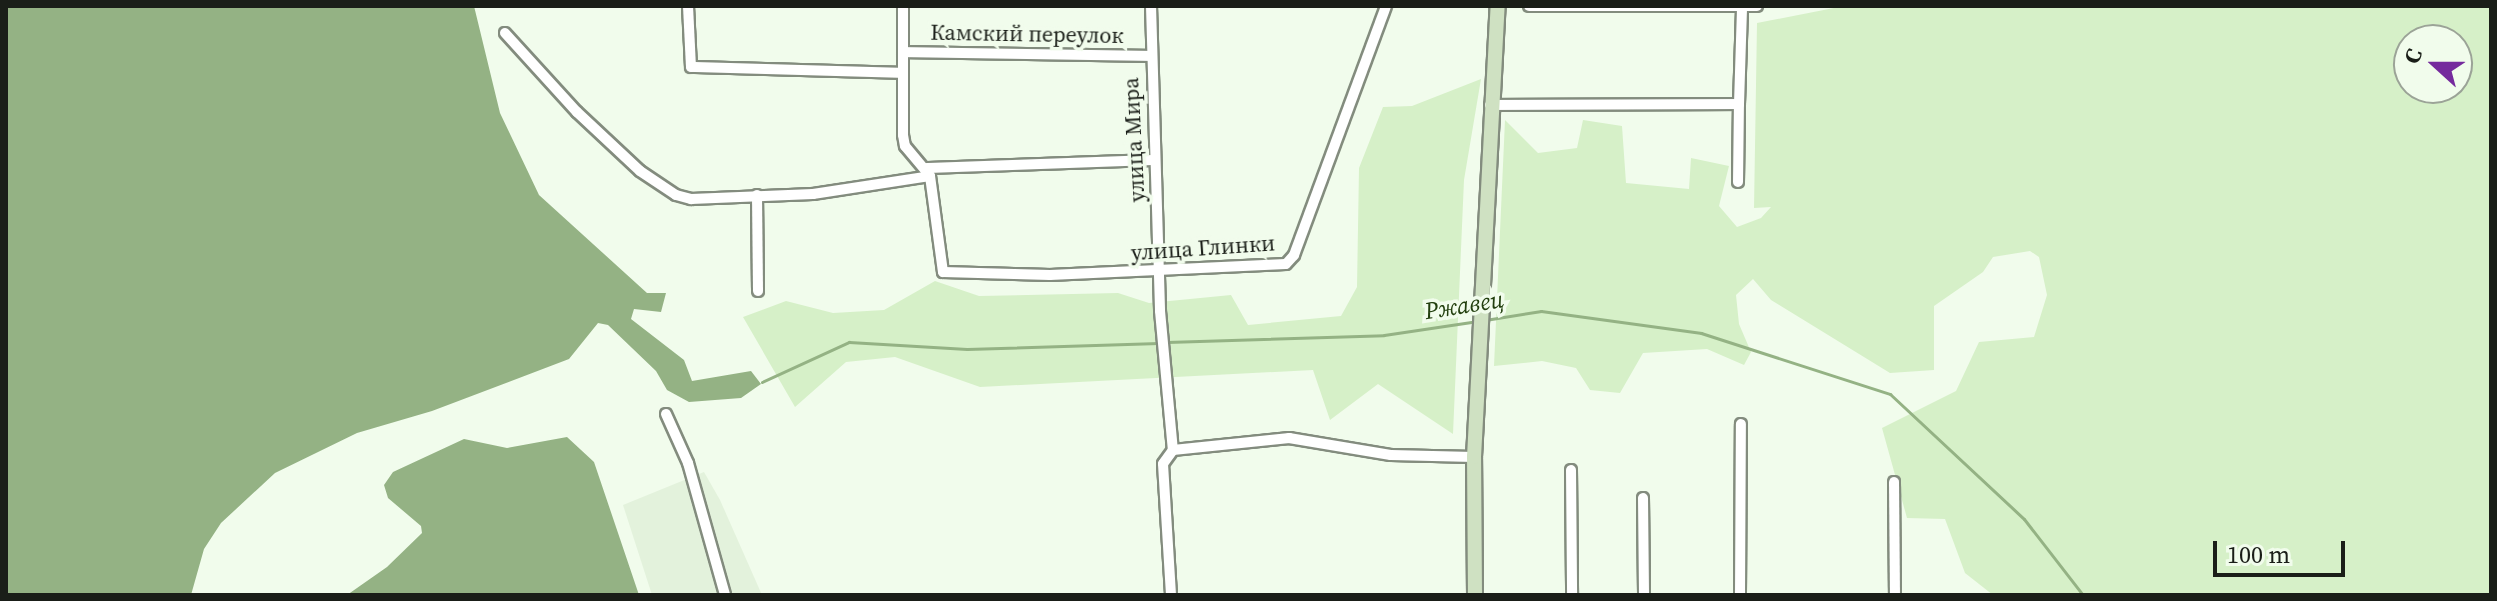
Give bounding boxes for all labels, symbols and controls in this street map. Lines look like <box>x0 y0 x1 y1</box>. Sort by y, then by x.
street label: Камский переулок <box>930 19 1124 49</box>
north arrow <box>2393 24 2473 104</box>
text: С <box>2396 44 2429 68</box>
street label: улица Мира <box>1118 77 1150 203</box>
street label: улица Глинки <box>1130 230 1276 266</box>
water label: Ржавец <box>1422 285 1506 325</box>
scale bar <box>2217 525 2349 575</box>
text: 100 m <box>2227 538 2290 571</box>

